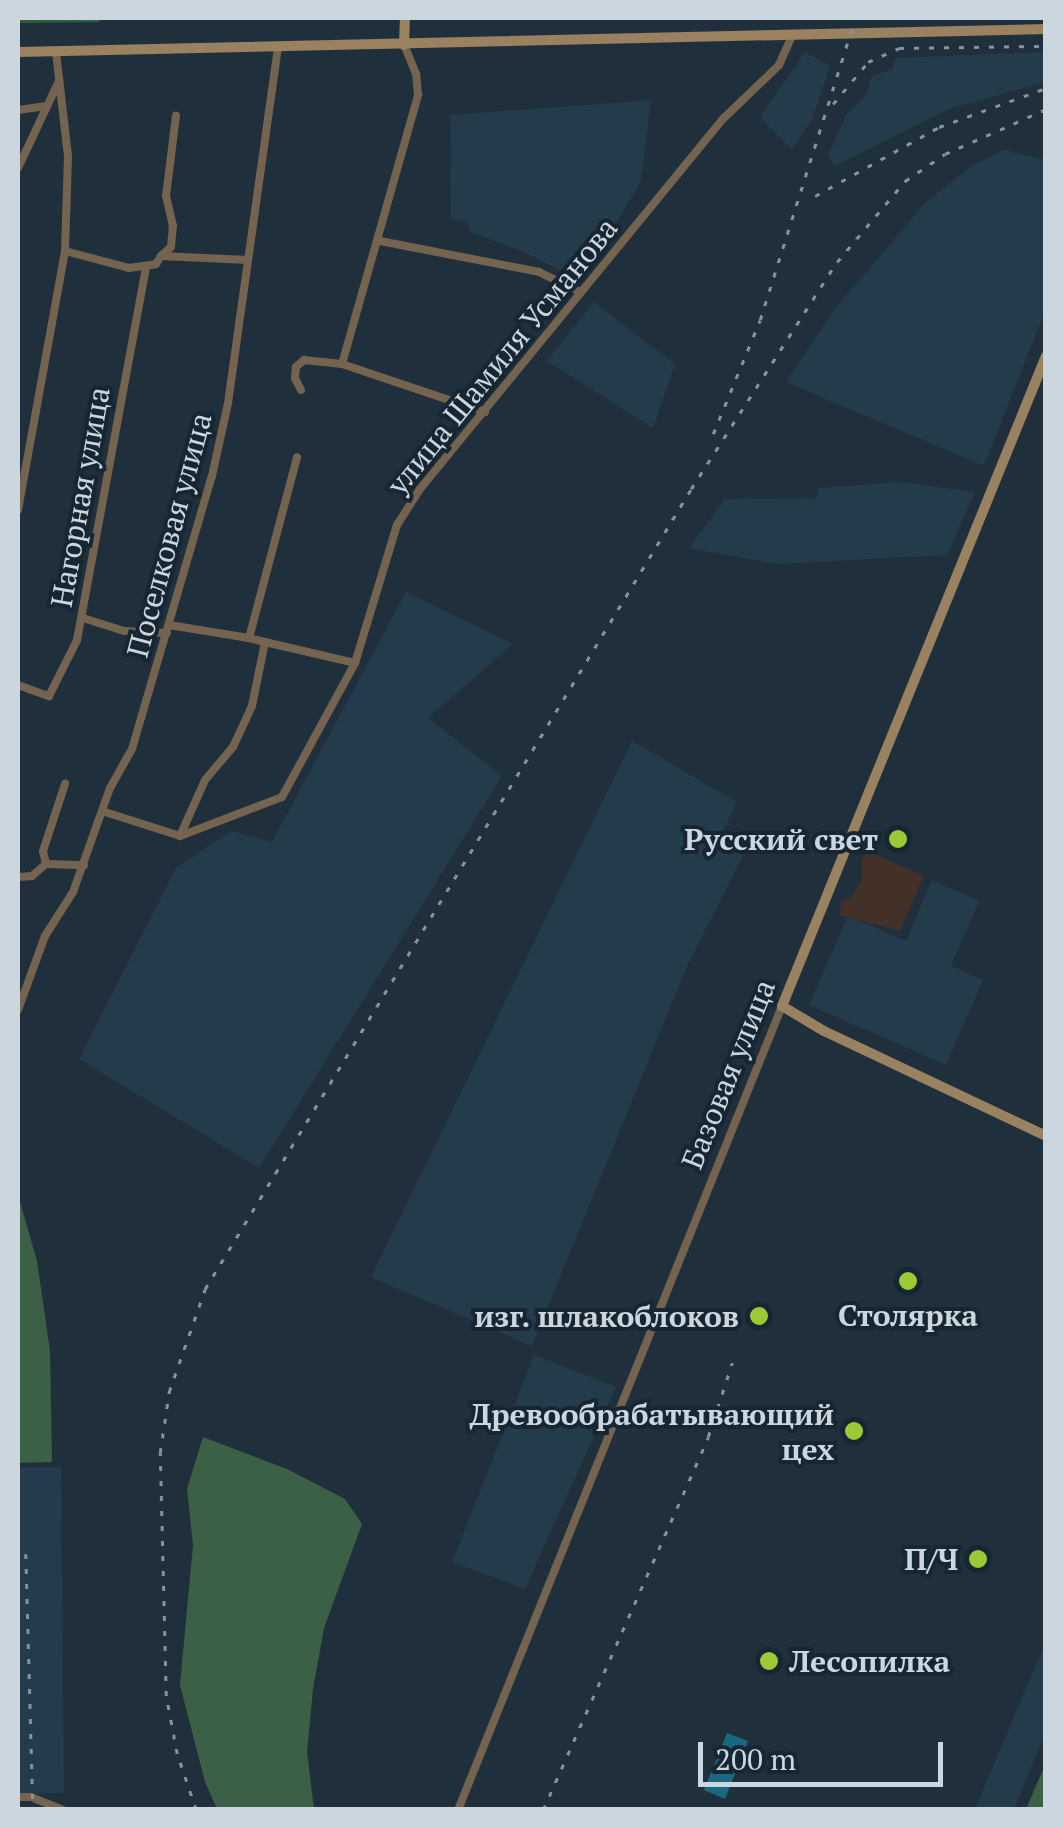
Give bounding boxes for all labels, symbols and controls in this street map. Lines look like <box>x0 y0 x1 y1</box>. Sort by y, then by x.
street label: улица Шамиля Усманова <box>379 210 625 502</box>
street label: Нагорная улица <box>43 384 117 610</box>
street label: Поселковая улица <box>119 409 219 661</box>
place label: Русский свет <box>684 821 878 857</box>
marker: Русский свет <box>887 828 909 850</box>
street label: Базовая улица <box>674 974 782 1174</box>
marker: Столярка <box>897 1270 919 1292</box>
place label: Столярка <box>838 1297 978 1333</box>
place label: изг. шлакоблоков <box>473 1298 739 1334</box>
marker: изг. шлакоблоков <box>748 1305 770 1327</box>
place label: Древообрабатывающий цех <box>470 1396 834 1466</box>
marker: Древообрабатывающий цех <box>843 1420 865 1442</box>
place label: П/Ч <box>904 1541 958 1577</box>
marker: П/Ч <box>967 1548 989 1570</box>
place label: Лесопилка <box>789 1643 950 1679</box>
marker: Лесопилка <box>758 1650 780 1672</box>
scale bar <box>703 1722 948 1784</box>
text: 200 m <box>715 1739 796 1779</box>

